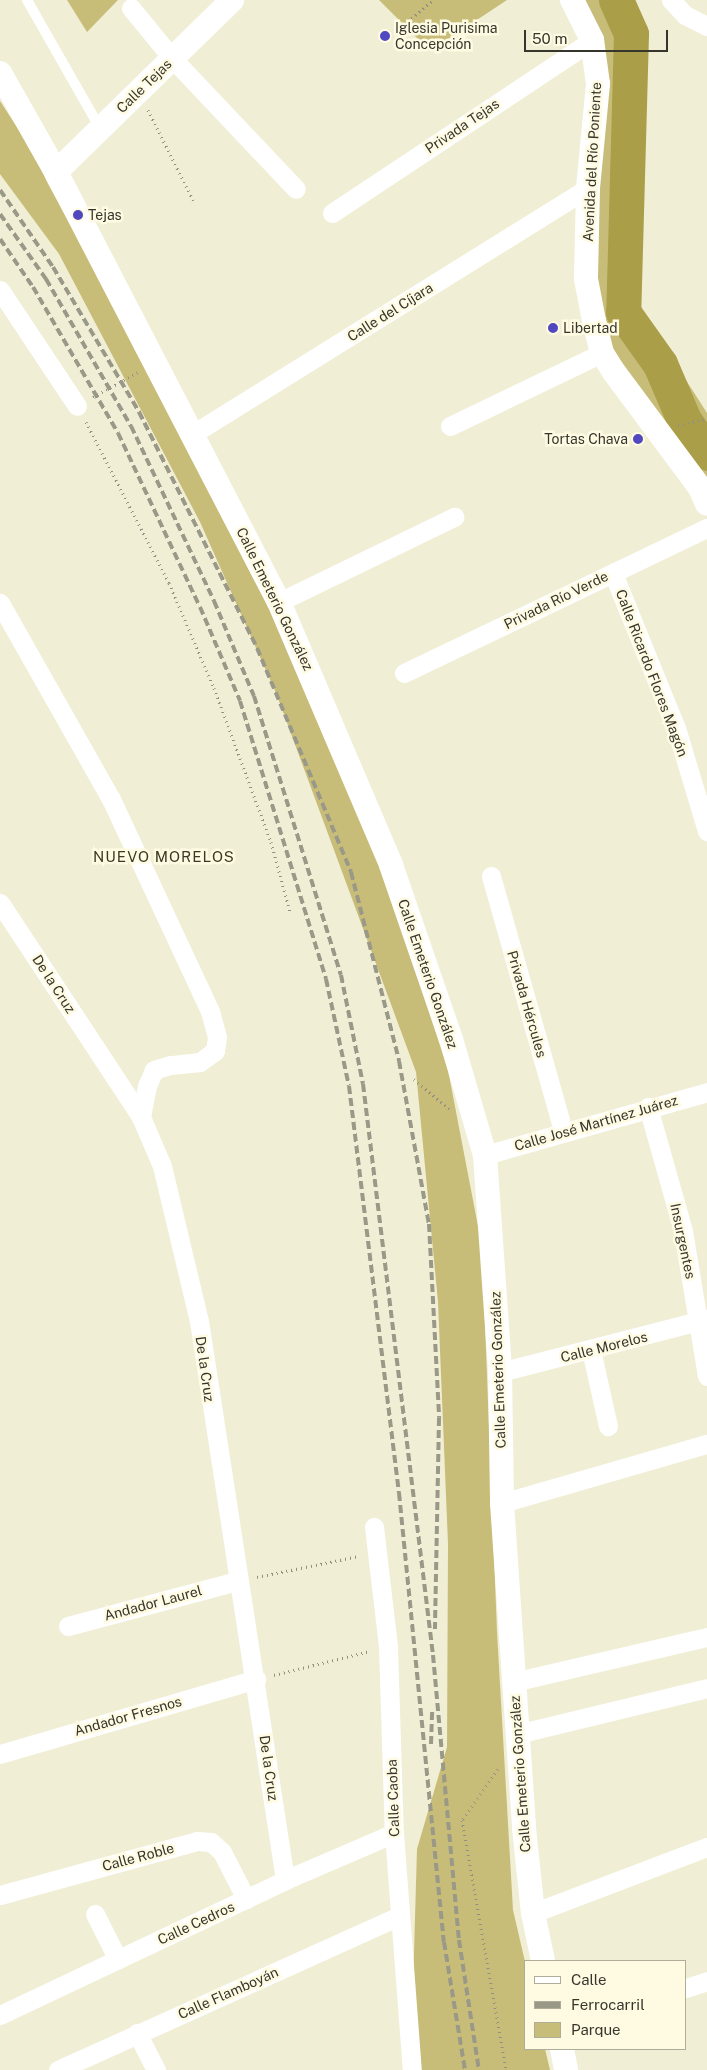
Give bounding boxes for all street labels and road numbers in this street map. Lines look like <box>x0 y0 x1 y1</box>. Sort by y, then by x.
street label: Calle Tejas <box>113 56 175 116</box>
street label: Avenida del Río Poniente <box>579 82 605 242</box>
street label: Privada Tejas <box>422 95 502 157</box>
street label: Calle del Cíjara <box>344 279 436 345</box>
street label: Calle Emeterio González <box>233 525 317 673</box>
street label: Privada Río Verde <box>501 567 611 633</box>
street label: Calle Ricardo Flores Magón <box>612 587 692 759</box>
street label: Calle Emeterio González <box>394 897 462 1051</box>
street label: Privada Hércules <box>504 949 550 1059</box>
street label: De la Cruz <box>29 952 79 1016</box>
street label: Calle José Martínez Juárez <box>512 1092 680 1154</box>
street label: Insurgentes <box>667 1202 699 1280</box>
street label: Calle Emeterio González <box>487 1291 509 1449</box>
street label: Calle Morelos <box>559 1328 649 1366</box>
street label: De la Cruz <box>192 1335 218 1403</box>
street label: Andador Laurel <box>102 1582 204 1624</box>
street label: Andador Fresnos <box>72 1693 184 1739</box>
street label: Calle Emeterio González <box>506 1695 534 1853</box>
street label: De la Cruz <box>256 1734 282 1802</box>
street label: Calle Caoba <box>383 1759 403 1837</box>
street label: Calle Roble <box>100 1839 176 1875</box>
street label: Calle Cedros <box>155 1898 237 1948</box>
street label: Calle Flamboyán <box>175 1963 281 2023</box>

